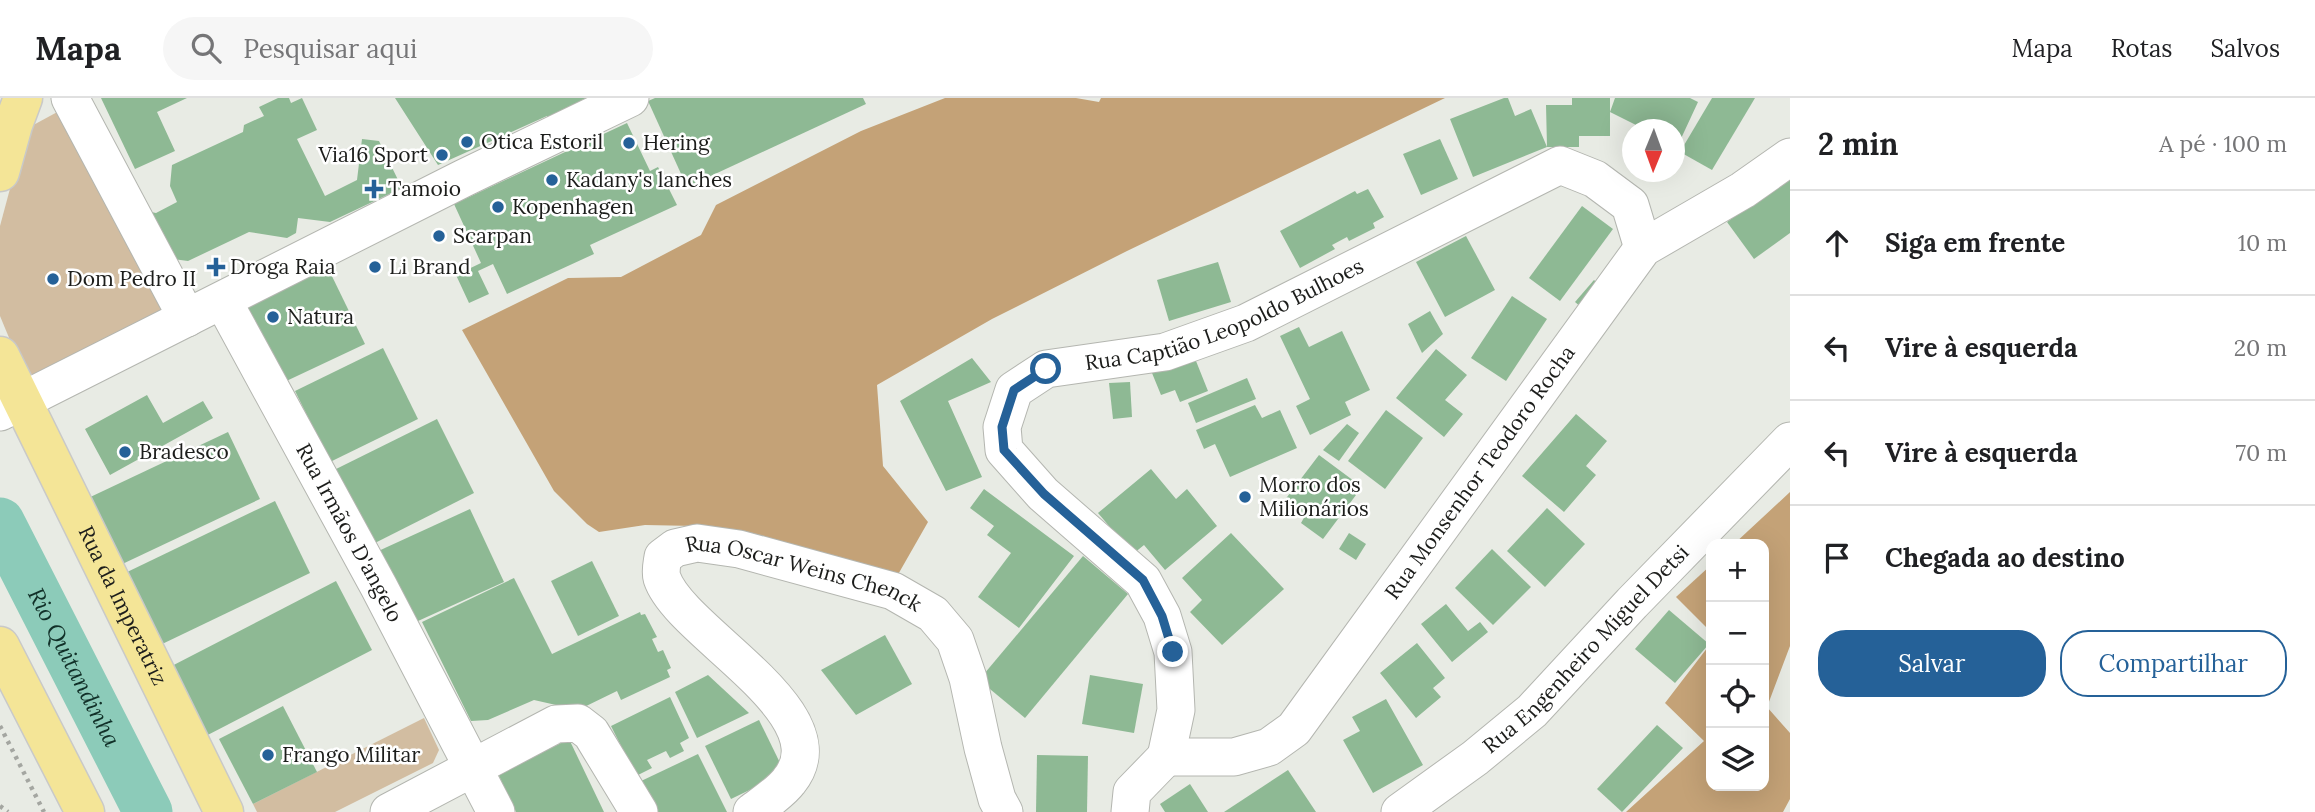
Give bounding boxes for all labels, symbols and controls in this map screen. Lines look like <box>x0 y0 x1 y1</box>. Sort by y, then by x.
search box <box>163 17 653 80</box>
text: Mapa <box>35 27 121 69</box>
icon: search <box>187 29 225 67</box>
text: Pesquisar aqui <box>243 32 417 65</box>
text: Mapa <box>2012 33 2073 64</box>
text: Rotas <box>2111 33 2172 64</box>
text: Salvos <box>2210 33 2280 64</box>
north arrow <box>1622 119 1685 182</box>
text: 2 min <box>1818 125 1898 163</box>
place label: Otica Estoril <box>481 128 603 155</box>
place label: Hering <box>643 129 710 156</box>
text: A pé · 100 m <box>2159 129 2287 158</box>
marker: Otica Estoril <box>459 134 475 150</box>
marker: Hering <box>621 135 637 151</box>
place label: Via16 Sport <box>318 141 429 168</box>
marker: Via16 Sport <box>434 147 450 163</box>
place label: Kadany's lanches <box>566 166 732 193</box>
marker: Kadany's lanches <box>544 172 560 188</box>
place label: Tamoio <box>388 175 461 202</box>
marker: Tamoio <box>366 181 382 197</box>
place label: Kopenhagen <box>512 193 634 220</box>
marker: Kopenhagen <box>490 199 506 215</box>
place label: Scarpan <box>453 222 532 249</box>
icon: ahead <box>1818 224 1856 262</box>
text: Siga em frente <box>1885 226 2065 259</box>
marker: Scarpan <box>431 228 447 244</box>
text: 10 m <box>2238 228 2287 257</box>
street label: Rua Captião Leopoldo Bulhoes <box>1083 252 1368 376</box>
place label: Droga Raia <box>230 253 336 280</box>
place label: Li Brand <box>389 253 471 280</box>
marker: Droga Raia <box>208 259 224 275</box>
marker: Li Brand <box>367 259 383 275</box>
place label: Dom Pedro II <box>67 265 196 292</box>
marker: Dom Pedro II <box>45 271 61 287</box>
place label: Natura <box>287 303 354 330</box>
marker: Natura <box>265 309 281 325</box>
icon: left <box>1818 329 1856 367</box>
text: Vire à esquerda <box>1885 331 2078 364</box>
text: 20 m <box>2234 333 2287 362</box>
street label: Rua Monsenhor Teodoro Rocha <box>1378 340 1581 605</box>
route start <box>1030 353 1061 384</box>
icon: left <box>1818 434 1856 472</box>
text: Vire à esquerda <box>1885 436 2078 469</box>
place label: Bradesco <box>139 438 229 465</box>
street label: Rua Irmãos D'angelo <box>290 438 409 627</box>
text: 70 m <box>2236 438 2287 467</box>
marker: Bradesco <box>117 444 133 460</box>
place label: Morro dos Milionários <box>1259 471 1369 522</box>
marker: Morro dos Milionários <box>1237 489 1253 505</box>
street label: Rua da Imperatriz <box>73 521 174 689</box>
street label: Rua Oscar Weins Chenck <box>683 529 927 618</box>
street label: Rua Engenheiro Miguel Detsi <box>1477 539 1694 759</box>
map controls <box>1706 539 1769 791</box>
button: + <box>1706 539 1769 602</box>
icon: arrive <box>1818 539 1856 577</box>
text: Chegada ao destino <box>1885 541 2125 574</box>
water label: Rio Quitandinha <box>22 583 127 752</box>
button: − <box>1706 602 1769 665</box>
button: Salvar <box>1818 630 2046 697</box>
button: Compartilhar <box>2060 630 2287 697</box>
route end <box>1157 636 1188 667</box>
button: locate <box>1706 665 1769 728</box>
button: layers <box>1706 728 1769 791</box>
place label: Frango Militar <box>282 741 420 768</box>
marker: Frango Militar <box>260 747 276 763</box>

